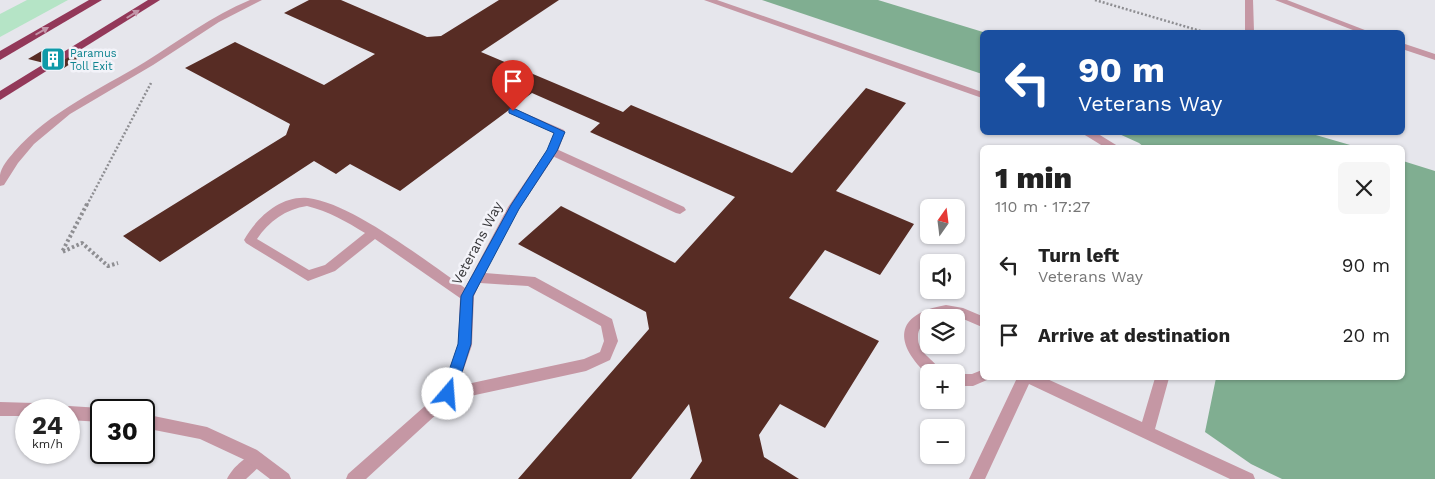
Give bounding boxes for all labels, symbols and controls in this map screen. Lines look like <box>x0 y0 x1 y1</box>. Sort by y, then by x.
one-way arrow <box>126 9 139 19</box>
one-way arrow <box>35 27 50 35</box>
building icon: Paramus Toll Exit <box>40 46 66 72</box>
place label: Paramus Toll Exit <box>70 47 117 73</box>
text: 90 m <box>1078 49 1165 91</box>
icon: left <box>995 50 1060 115</box>
pin <box>492 60 534 111</box>
icon: arrive <box>499 67 527 95</box>
text: Veterans Way <box>1078 91 1222 116</box>
text: 1 min <box>995 160 1072 195</box>
button: close <box>1338 162 1390 214</box>
text: 110 m · 17:27 <box>995 197 1090 216</box>
street label: Veterans Way <box>448 198 506 287</box>
north arrow <box>920 199 965 244</box>
map controls <box>920 199 965 464</box>
text: Turn left <box>1038 244 1119 267</box>
icon: left <box>995 251 1023 279</box>
button: sound <box>920 254 965 299</box>
text: 90 m <box>1342 254 1390 277</box>
text: Veterans Way <box>1038 267 1143 286</box>
button: layers <box>920 309 965 354</box>
icon: arrive <box>995 321 1023 349</box>
text: Arrive at destination <box>1038 324 1230 347</box>
text: 20 m <box>1343 324 1390 347</box>
button: + <box>920 364 965 409</box>
position arrow <box>421 367 473 419</box>
speed limit sign: 30 <box>90 399 155 464</box>
text: 24 <box>32 411 63 440</box>
button: − <box>920 419 965 464</box>
text: km/h <box>32 437 63 451</box>

